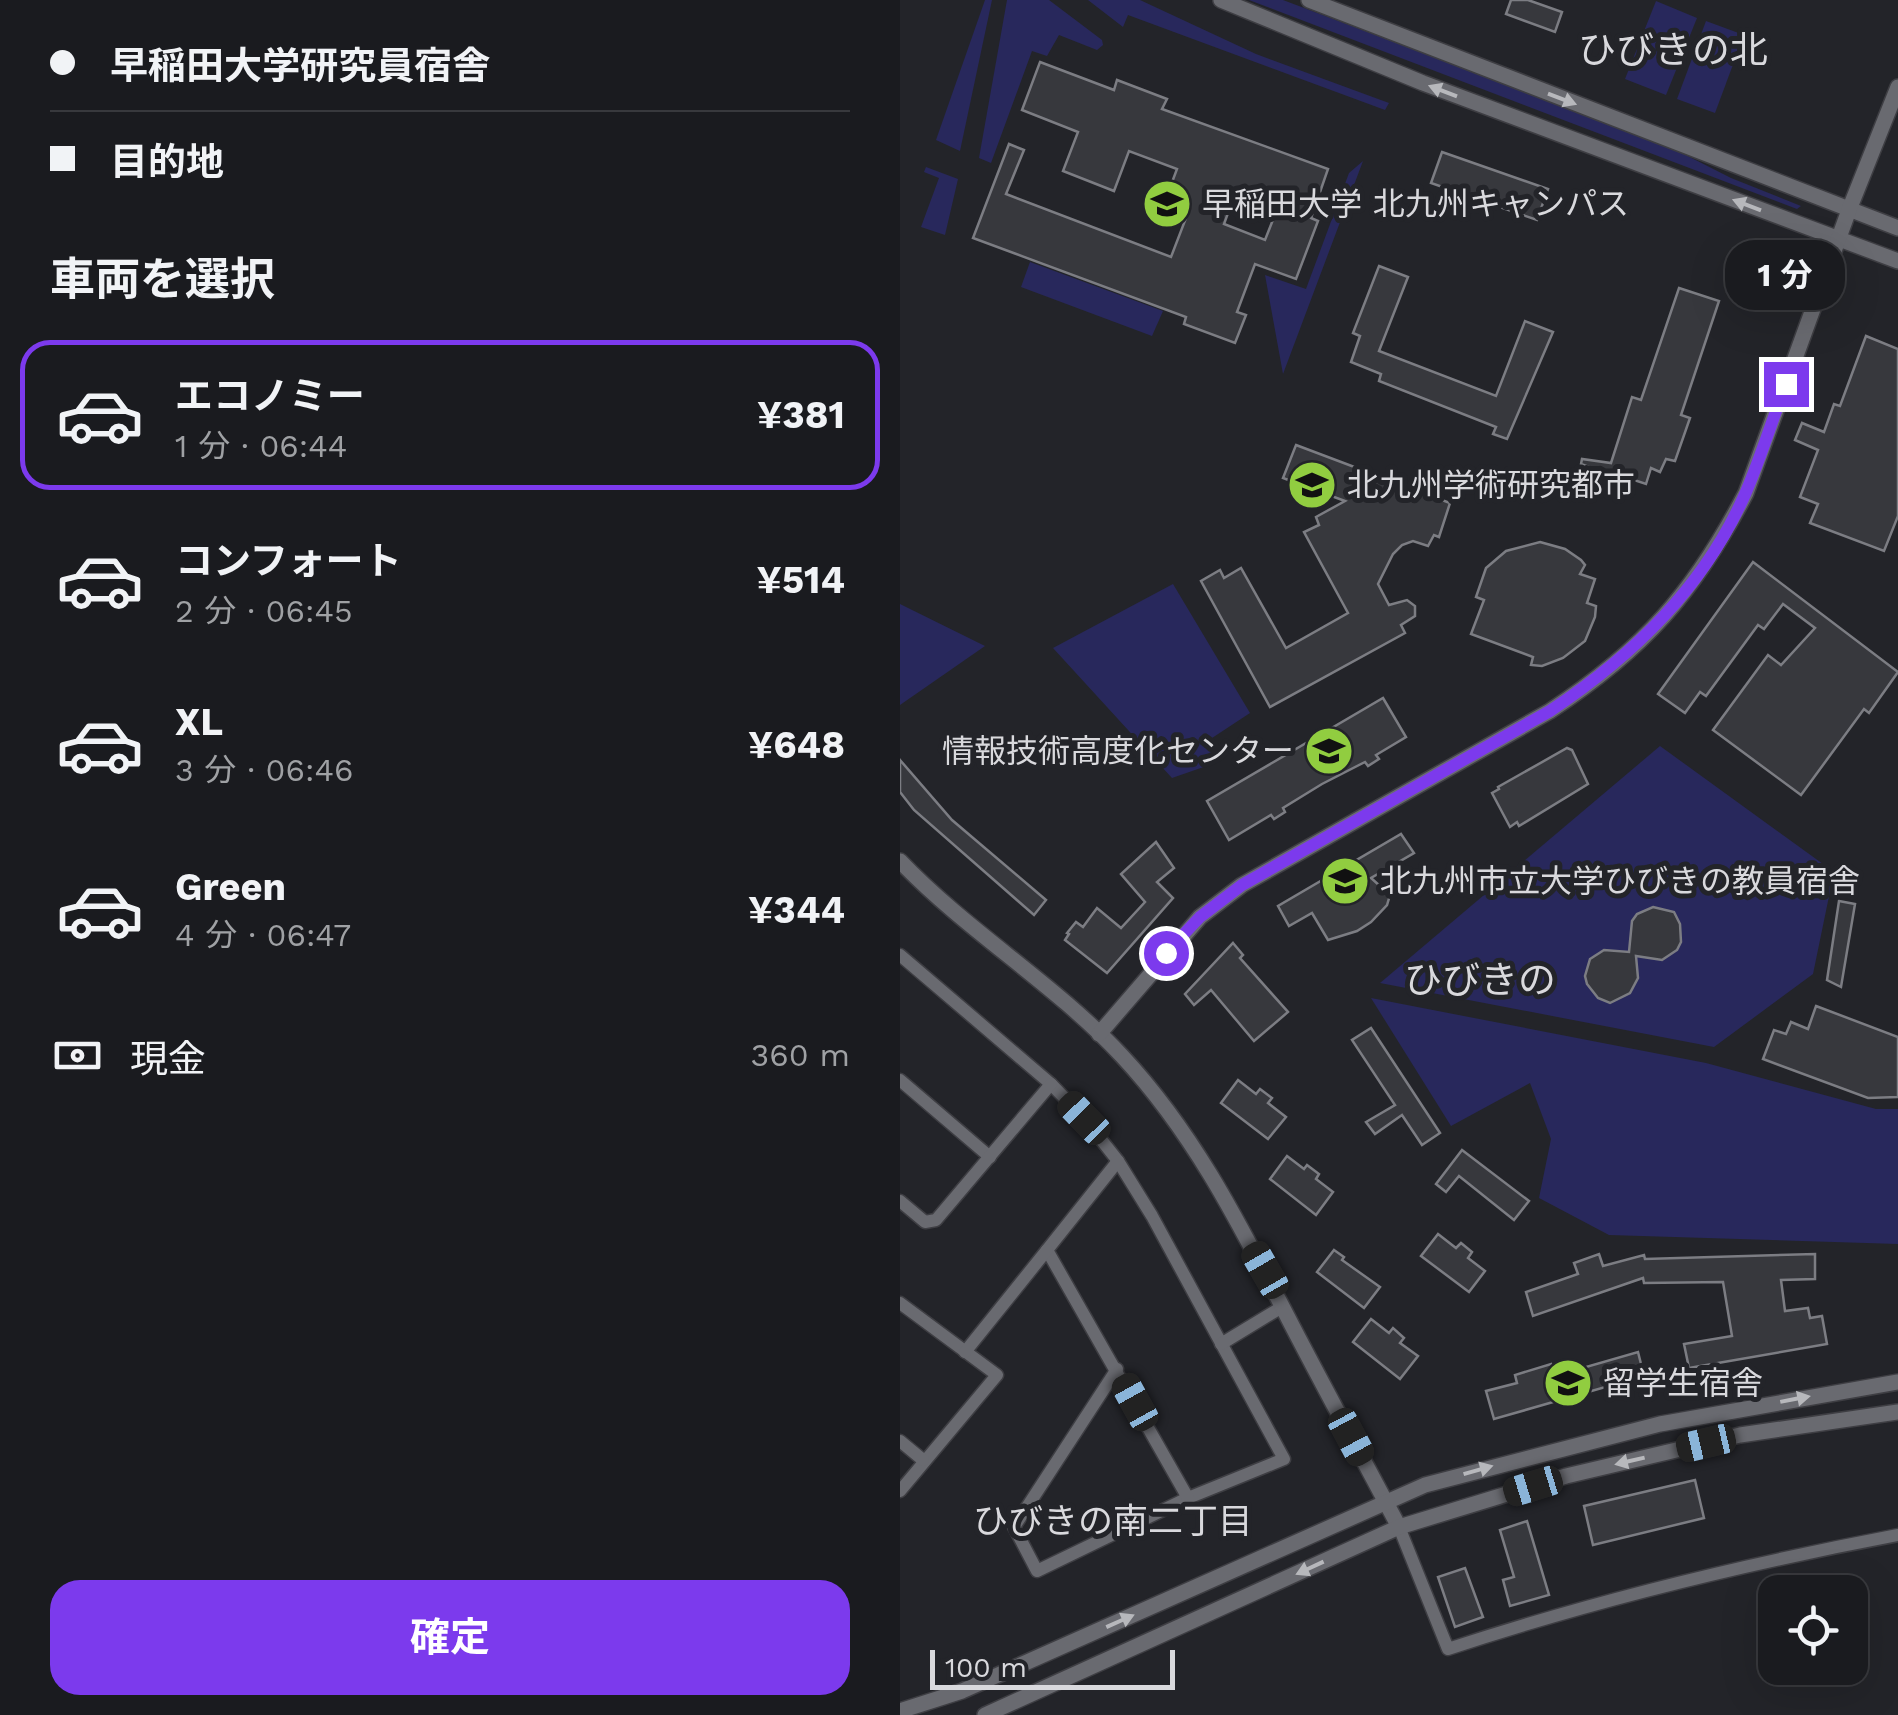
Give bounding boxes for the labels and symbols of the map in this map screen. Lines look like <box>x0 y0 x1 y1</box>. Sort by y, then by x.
district label: ひびきの北 <box>1578 28 1768 72</box>
one-way arrow <box>1428 82 1458 98</box>
one-way arrow <box>1548 92 1578 107</box>
school or university icon: 早稲田大学 北九州キャンパス <box>1141 178 1193 230</box>
place label: 早稲田大学 北九州キャンパス <box>1202 185 1629 223</box>
one-way arrow <box>1732 197 1762 212</box>
callout: 1 分 <box>1726 239 1846 309</box>
route end <box>1764 362 1809 407</box>
school or university icon: 北九州学術研究都市 <box>1286 459 1338 511</box>
place label: 北九州学術研究都市 <box>1347 466 1635 504</box>
school or university icon: 情報技術高度化センター <box>1303 725 1355 777</box>
place label: 情報技術高度化センター <box>942 732 1294 770</box>
school or university icon: 北九州市立大学ひびきの教員宿舎 <box>1319 855 1371 907</box>
place label: 北九州市立大学ひびきの教員宿舎 <box>1380 862 1860 900</box>
route start <box>1144 931 1189 976</box>
district label: ひびきの <box>1404 958 1556 1002</box>
car <box>1052 1086 1116 1150</box>
car <box>1237 1237 1293 1303</box>
school or university icon: 留学生宿舎 <box>1542 1357 1594 1409</box>
place label: 留学生宿舎 <box>1603 1364 1763 1402</box>
car <box>1107 1368 1163 1436</box>
one-way arrow <box>1779 1391 1811 1406</box>
car <box>1324 1403 1378 1471</box>
car <box>1673 1422 1739 1464</box>
one-way arrow <box>1614 1454 1645 1469</box>
one-way arrow <box>1463 1462 1494 1478</box>
car <box>1500 1463 1566 1509</box>
district label: ひびきの南二丁目 <box>973 1500 1253 1542</box>
one-way arrow <box>1295 1559 1324 1576</box>
one-way arrow <box>1106 1613 1135 1630</box>
scale bar <box>930 1645 1175 1690</box>

